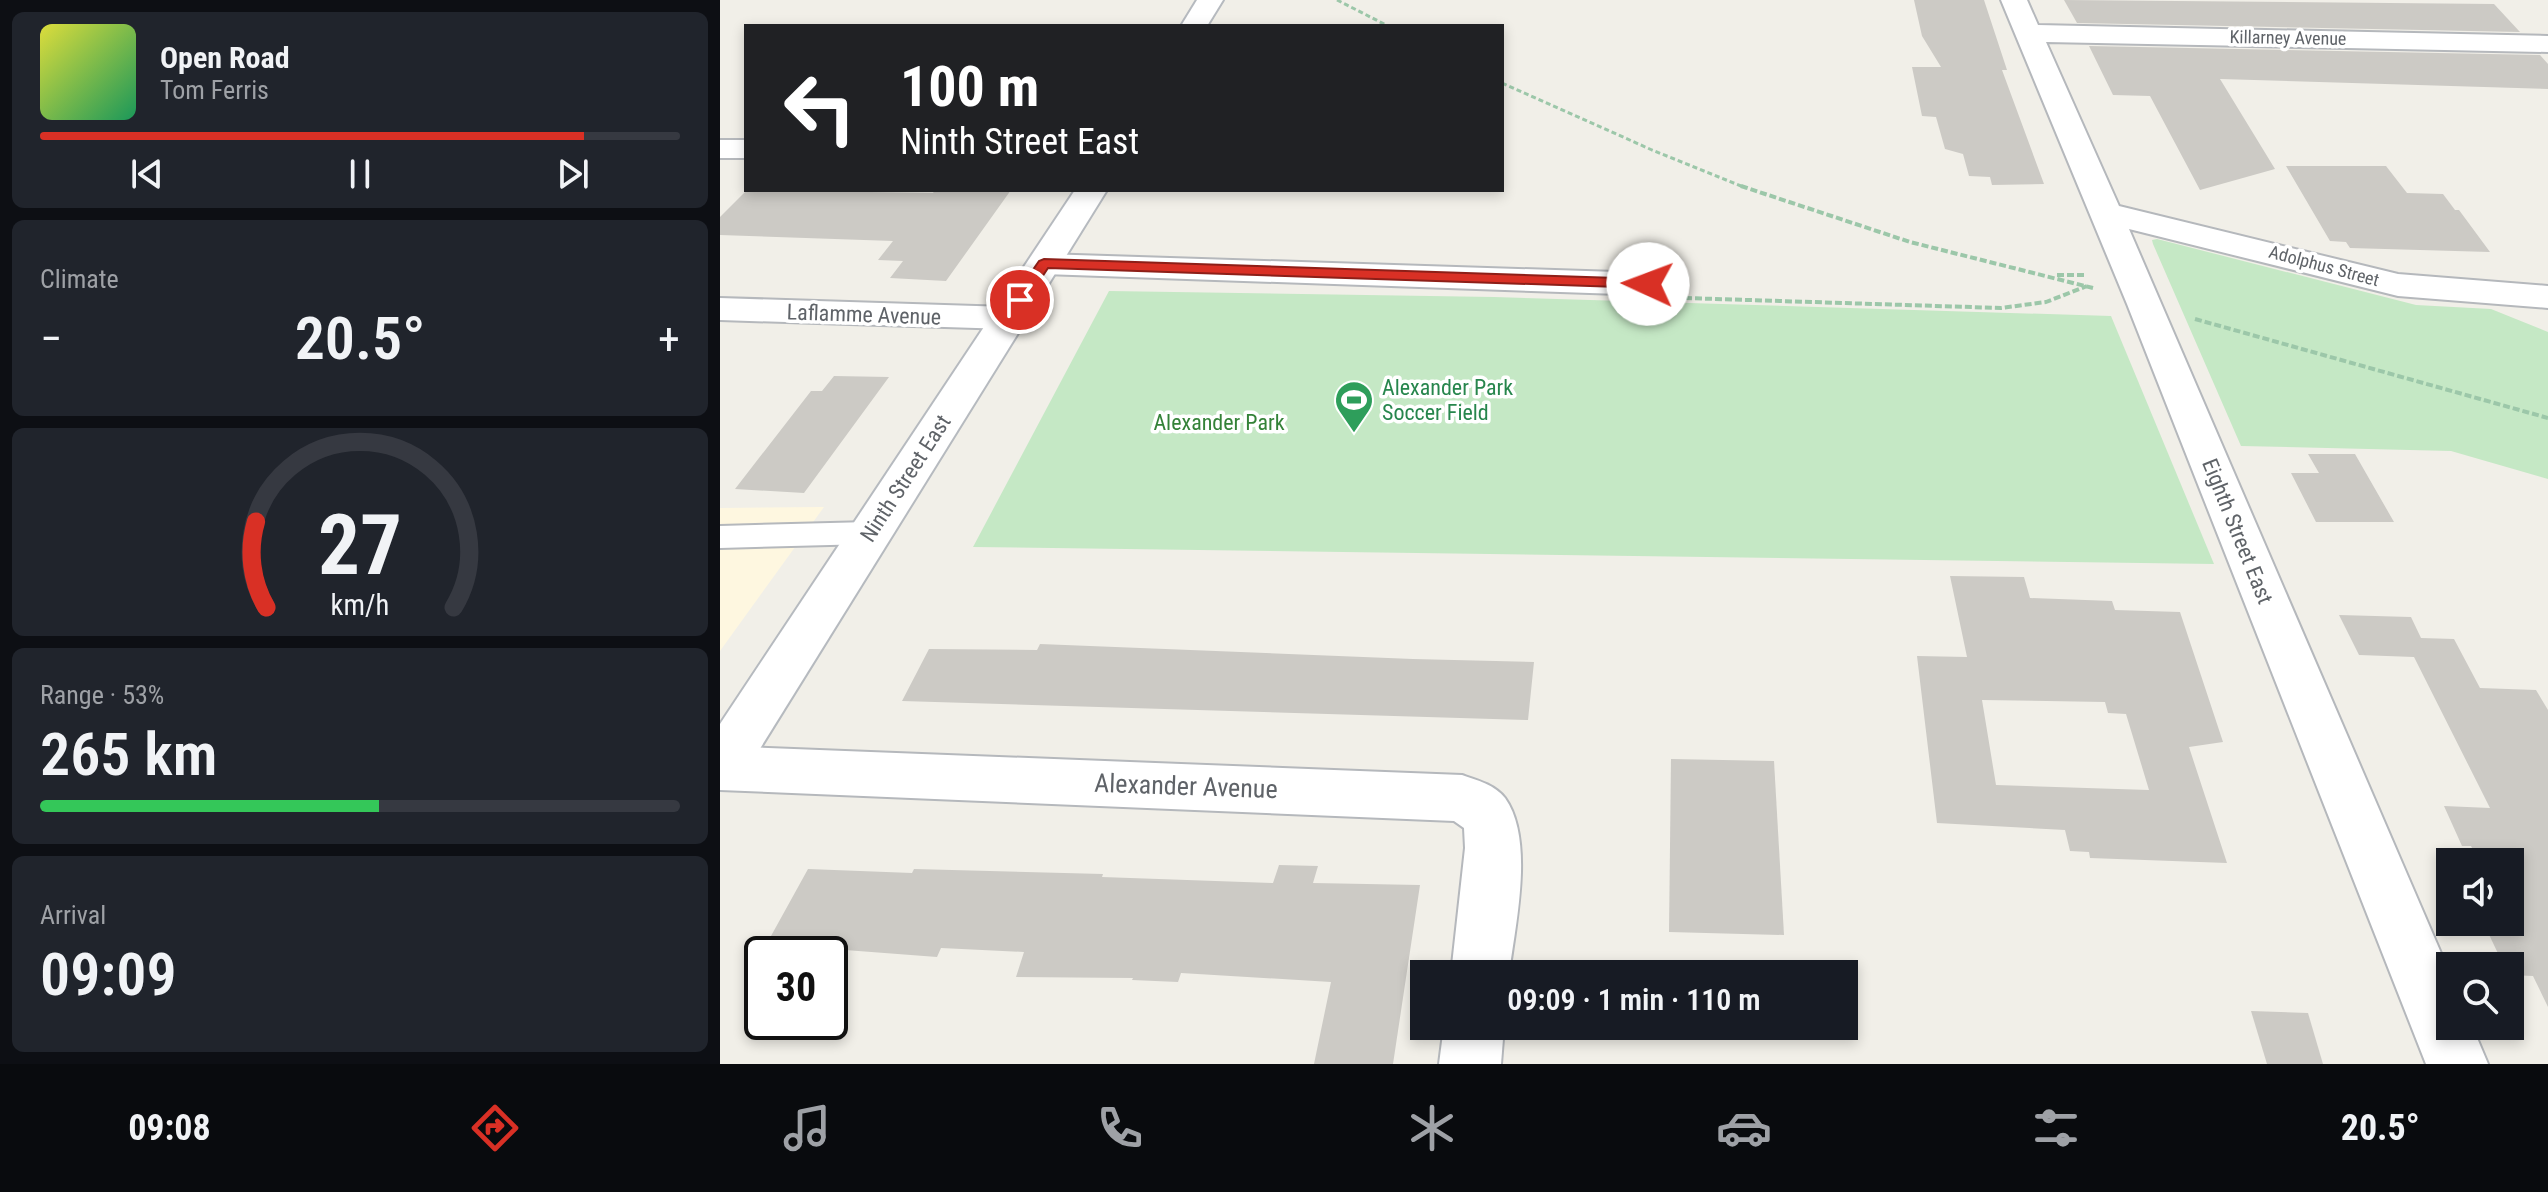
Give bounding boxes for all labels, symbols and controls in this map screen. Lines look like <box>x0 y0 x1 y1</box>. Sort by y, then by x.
street label: Killarney Avenue <box>2229 26 2347 49</box>
text: Open Road <box>160 40 290 75</box>
text: 100 m <box>900 54 1039 120</box>
icon: left <box>768 56 872 160</box>
text: Tom Ferris <box>160 75 269 105</box>
text: Ninth Street East <box>900 121 1139 163</box>
icon: previous <box>125 152 169 196</box>
icon: pause <box>338 152 382 196</box>
icon: next <box>551 152 595 196</box>
street label: Adolphus Street <box>2267 241 2382 290</box>
position arrow <box>1606 242 1690 326</box>
text: Climate <box>40 264 119 294</box>
pin <box>986 266 1054 334</box>
icon: arrive <box>998 278 1042 322</box>
street label: Laflamme Avenue <box>786 299 942 330</box>
text: 20.5° <box>295 303 425 374</box>
text: − <box>40 313 62 365</box>
text: + <box>658 313 680 365</box>
place label: Alexander Park Soccer Field <box>1382 375 1513 425</box>
sports icon: Alexander Park Soccer Field <box>1333 379 1375 434</box>
street label: Ninth Street East <box>855 410 956 546</box>
park label: Alexander Park <box>1153 410 1285 435</box>
street label: Eighth Street East <box>2197 455 2278 607</box>
text: 27 <box>318 497 402 594</box>
text: km/h <box>331 588 389 622</box>
text: Range · 53% <box>40 680 164 710</box>
text: 265 km <box>40 719 217 790</box>
street label: Alexander Avenue <box>1094 768 1278 804</box>
map controls <box>2436 848 2524 1040</box>
button: sound <box>2436 848 2524 936</box>
text: Arrival <box>40 900 106 930</box>
speed limit sign: 30 <box>744 936 848 1040</box>
text: 09:09 <box>40 939 177 1010</box>
button: search <box>2436 952 2524 1040</box>
text: 09:09 · 1 min · 110 m <box>1507 982 1761 1017</box>
icon: directions <box>467 1100 523 1156</box>
icon: music <box>779 1100 835 1156</box>
icon: phone <box>1092 1100 1148 1156</box>
icon: climate <box>1404 1100 1460 1156</box>
icon: car <box>1716 1100 1772 1156</box>
icon: filters <box>2028 1100 2084 1156</box>
text: 09:08 <box>128 1107 211 1149</box>
text: 20.5° <box>2341 1107 2420 1149</box>

